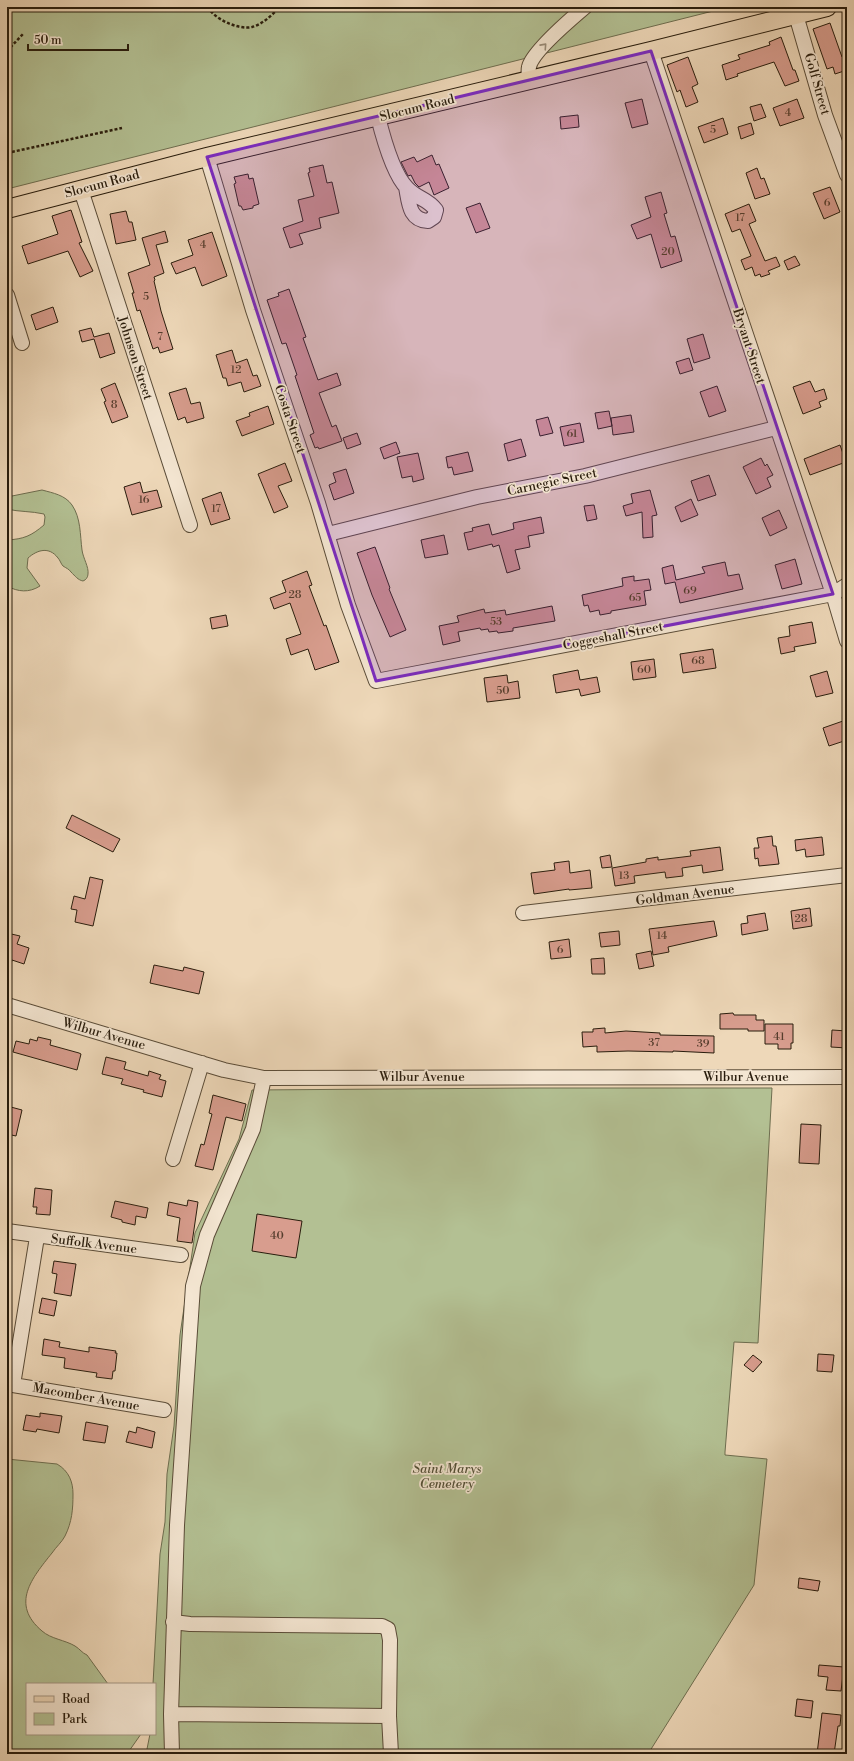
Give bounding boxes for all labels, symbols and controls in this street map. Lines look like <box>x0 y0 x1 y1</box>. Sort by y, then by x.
scale bar <box>28 26 128 52</box>
text: 50 m <box>34 33 62 48</box>
one-way arrow <box>540 43 547 51</box>
street label: Golf Street <box>801 51 834 117</box>
street label: Slocum Road <box>378 91 457 125</box>
house number: 4 <box>785 106 792 120</box>
house number: 5 <box>710 123 716 137</box>
street label: Slocum Road <box>63 166 142 202</box>
house number: 6 <box>824 196 831 210</box>
house number: 17 <box>735 211 745 225</box>
house number: 4 <box>200 238 207 252</box>
house number: 20 <box>661 245 675 259</box>
house number: 5 <box>143 290 149 304</box>
street label: Bryant Street <box>729 305 769 386</box>
street label: Johnson Street <box>114 313 156 402</box>
house number: 7 <box>157 330 163 344</box>
house number: 12 <box>230 363 242 377</box>
street label: Costa Street <box>271 383 309 456</box>
house number: 8 <box>111 398 118 412</box>
house number: 61 <box>566 427 578 441</box>
street label: Carnegie Street <box>506 465 599 499</box>
house number: 16 <box>138 493 150 507</box>
house number: 17 <box>211 502 221 516</box>
house number: 69 <box>683 584 697 598</box>
house number: 28 <box>288 588 302 602</box>
house number: 65 <box>629 591 641 605</box>
house number: 53 <box>490 615 502 629</box>
street label: Coggeshall Street <box>561 618 665 654</box>
house number: 68 <box>691 654 705 668</box>
house number: 60 <box>637 663 651 677</box>
house number: 50 <box>496 684 510 698</box>
house number: 13 <box>619 869 629 883</box>
street label: Goldman Avenue <box>635 881 736 909</box>
house number: 28 <box>794 912 808 926</box>
house number: 14 <box>657 929 668 943</box>
house number: 6 <box>557 943 564 957</box>
street label: Wilbur Avenue <box>60 1014 148 1054</box>
house number: 41 <box>773 1030 785 1044</box>
house number: 37 <box>648 1036 660 1050</box>
house number: 39 <box>697 1037 710 1051</box>
street label: Wilbur Avenue <box>378 1069 465 1085</box>
street label: Wilbur Avenue <box>702 1069 789 1085</box>
house number: 40 <box>270 1229 284 1243</box>
street label: Suffolk Avenue <box>50 1231 138 1257</box>
street label: Macomber Avenue <box>31 1380 141 1414</box>
park label: Saint Marys Cemetery <box>413 1461 481 1492</box>
legend <box>26 1683 156 1735</box>
text: Road <box>62 1692 90 1707</box>
text: Park <box>62 1712 88 1727</box>

